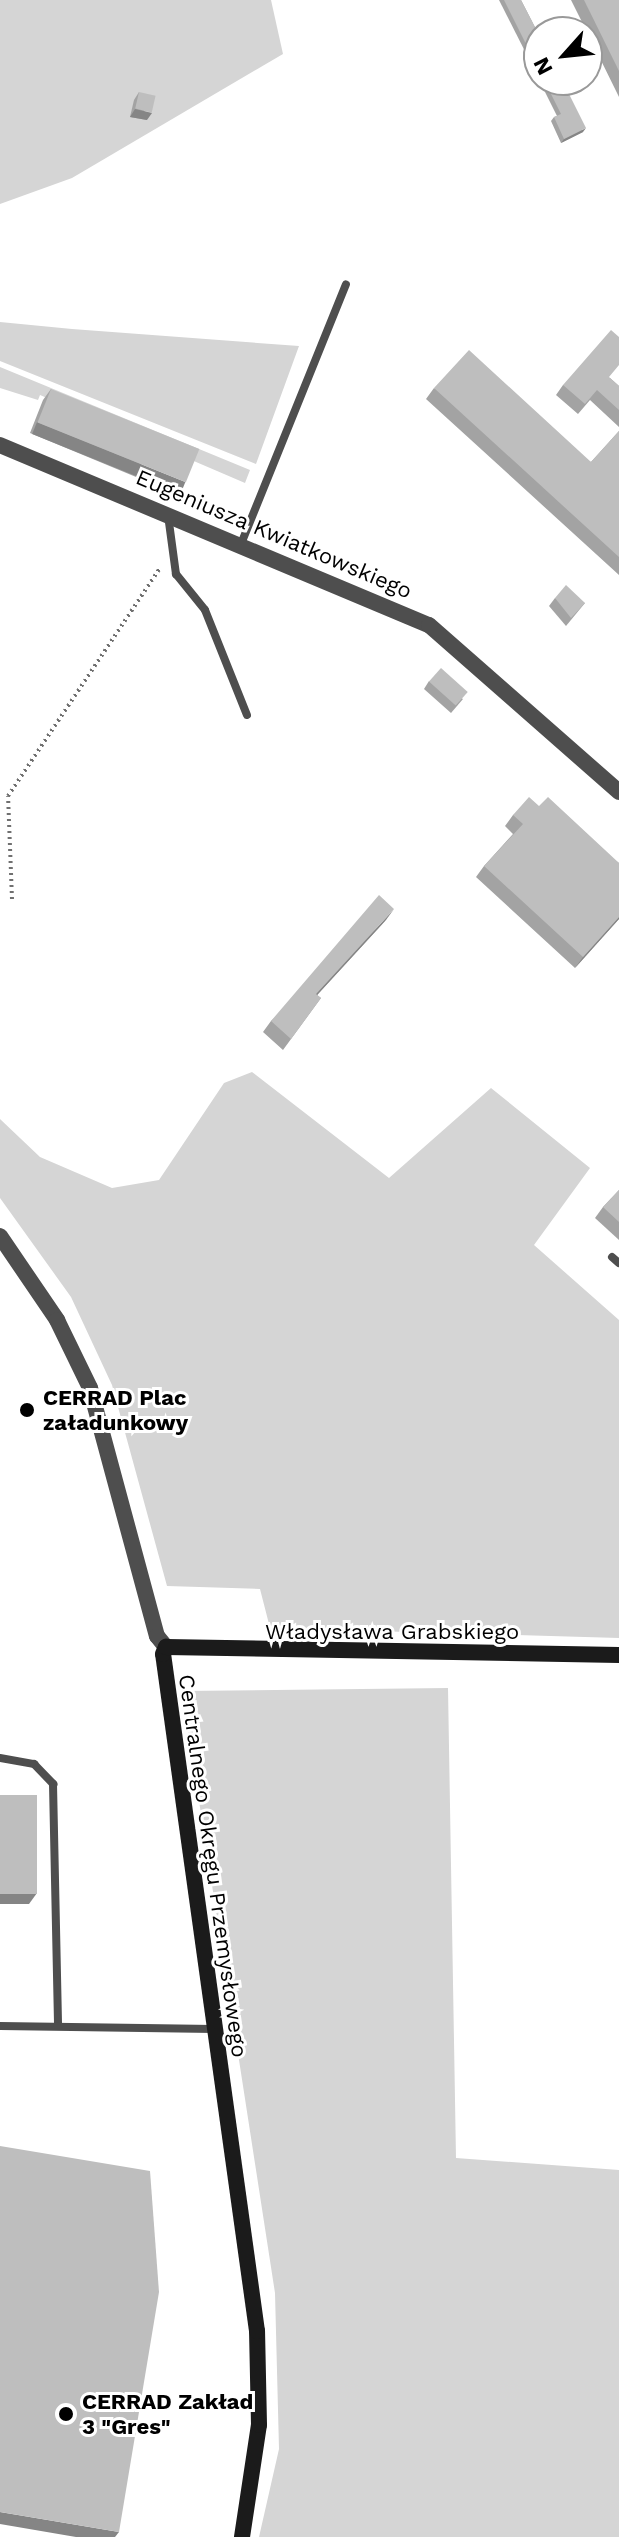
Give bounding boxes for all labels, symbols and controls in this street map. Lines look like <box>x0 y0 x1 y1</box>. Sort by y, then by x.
north arrow <box>523 16 603 96</box>
text: N <box>528 53 558 79</box>
street label: Eugeniusza Kwiatkowskiego <box>132 464 416 604</box>
place label: CERRAD Plac załadunkowy <box>43 1384 188 1436</box>
marker: CERRAD Plac załadunkowy <box>18 1401 36 1419</box>
street label: Władysława Grabskiego <box>265 1619 519 1645</box>
street label: Centralnego Okręgu Przemysłowego <box>173 1673 253 2059</box>
place label: CERRAD Zakład 3 "Gres" <box>82 2388 253 2440</box>
marker: CERRAD Zakład 3 "Gres" <box>57 2405 75 2423</box>

